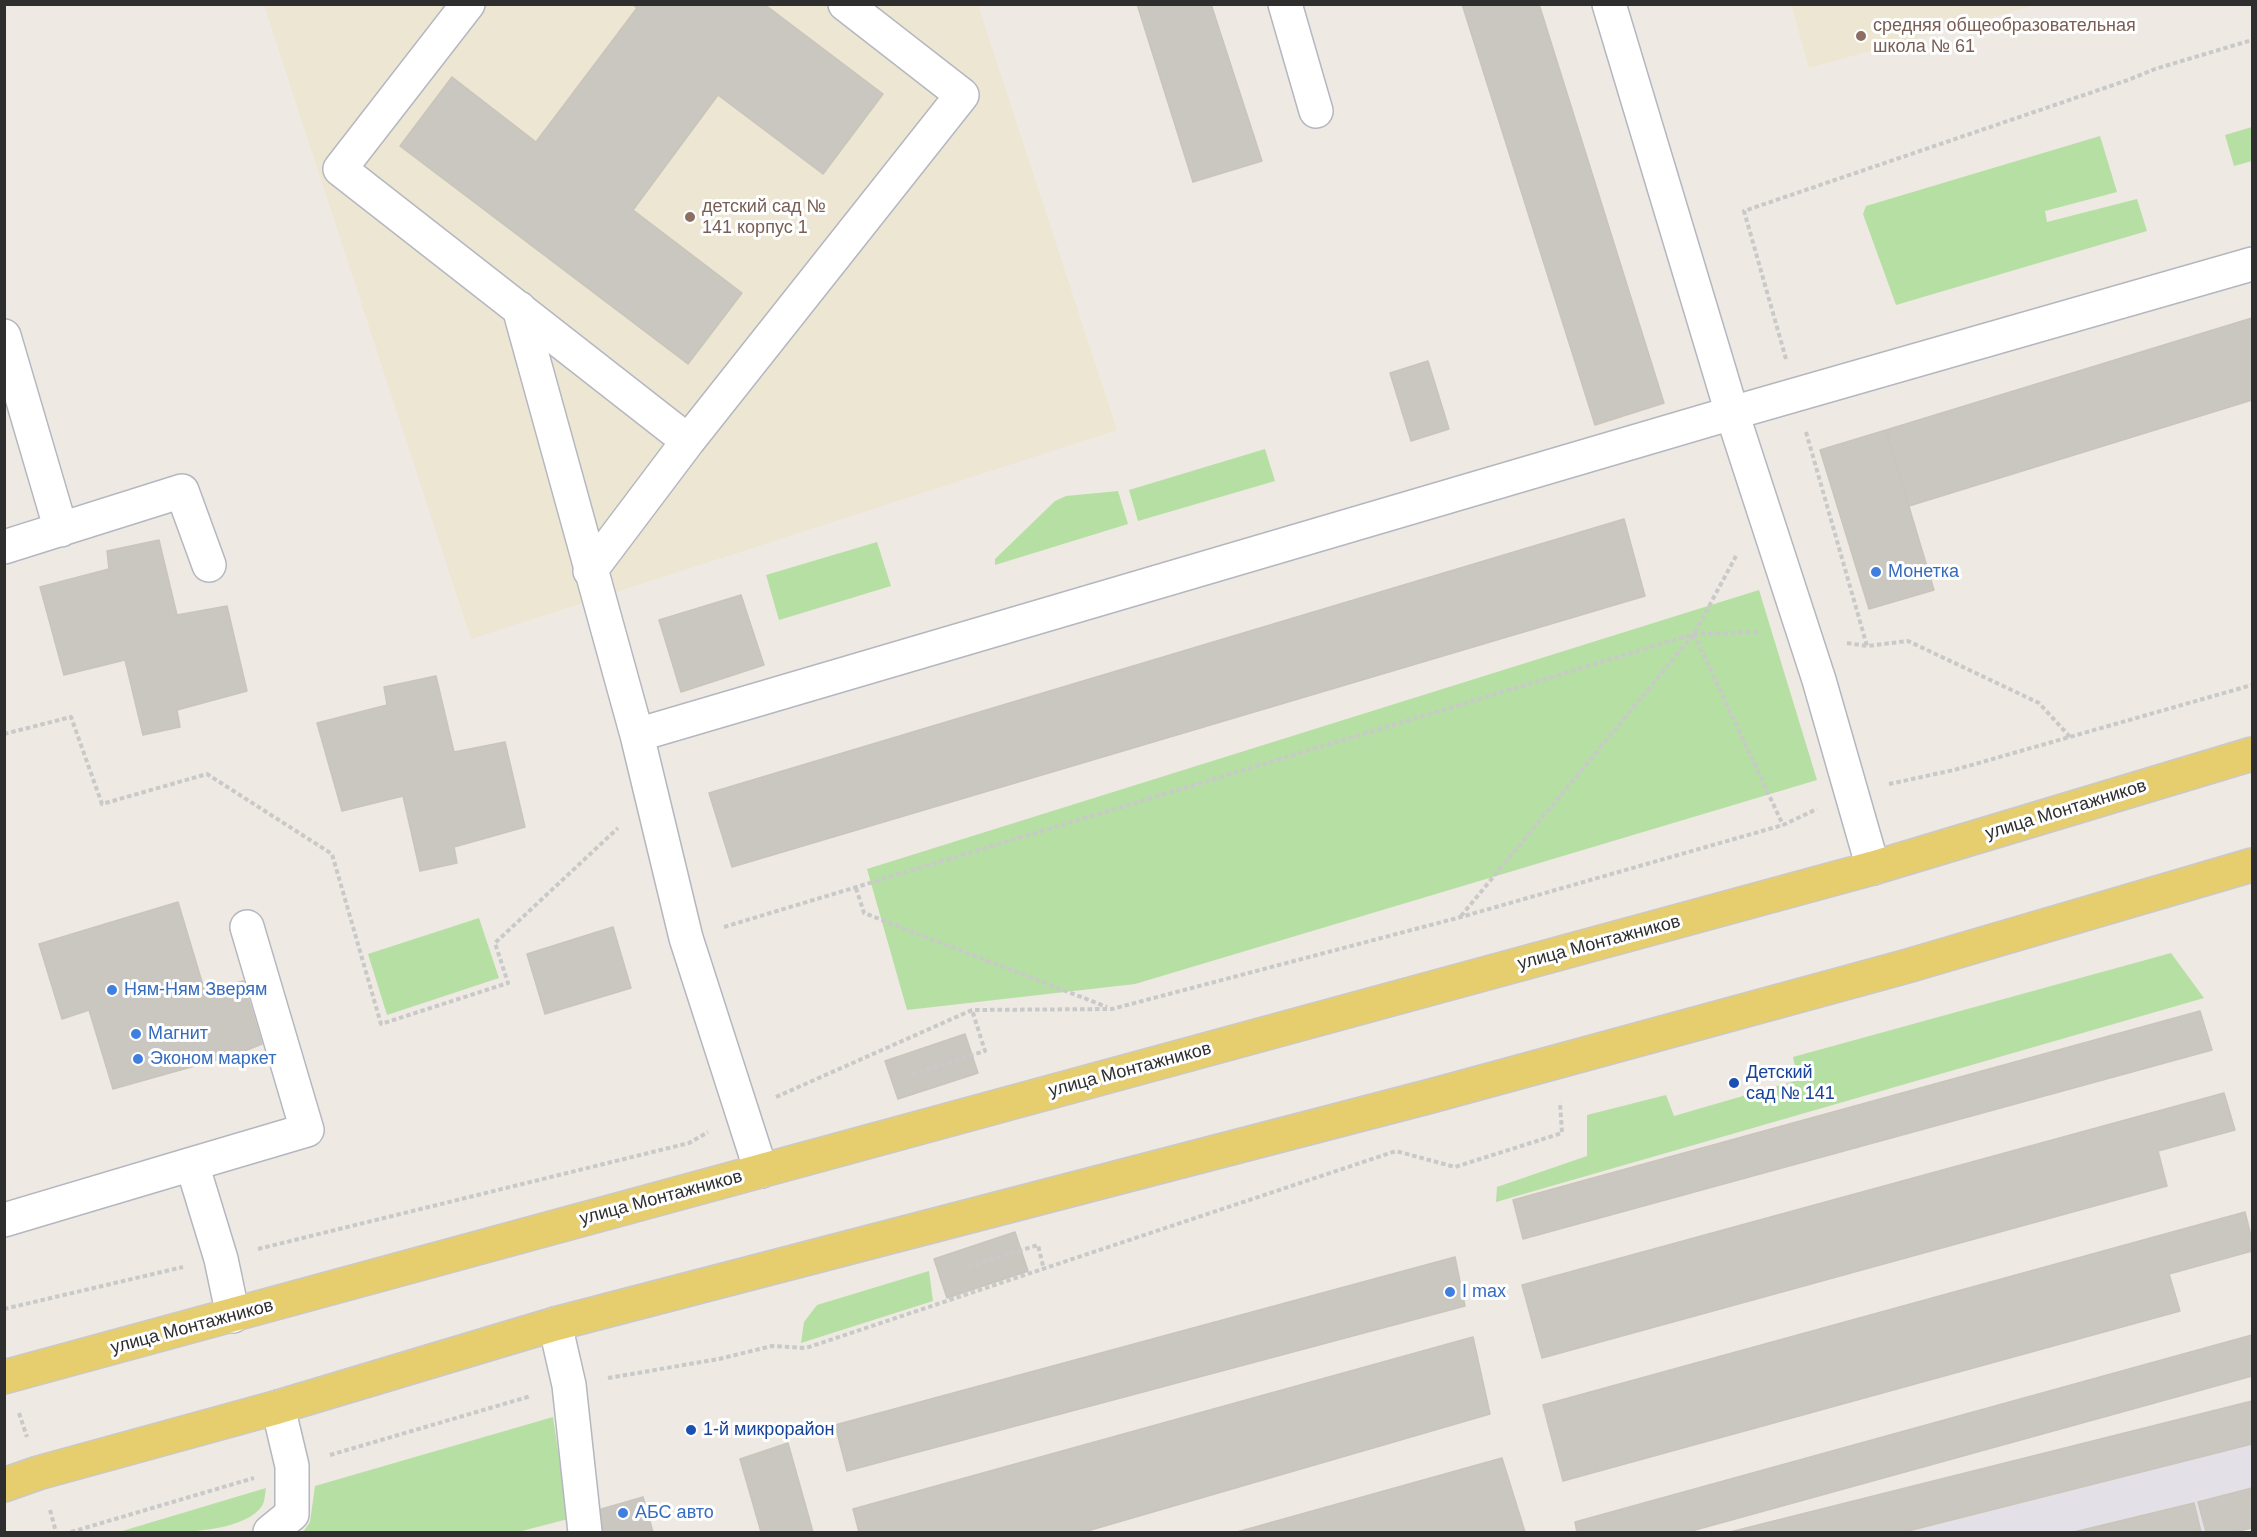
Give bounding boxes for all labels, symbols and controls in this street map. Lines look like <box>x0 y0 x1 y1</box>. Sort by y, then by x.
place label: средняя общеобразовательная школа № 61 <box>1873 15 2136 57</box>
marker: средняя общеобразовательная школа № 61 <box>1854 29 1868 43</box>
place label: детский сад № 141 корпус 1 <box>702 196 826 238</box>
marker: детский сад № 141 корпус 1 <box>683 210 697 224</box>
place label: Монетка <box>1888 561 1959 583</box>
marker: Монетка <box>1869 565 1883 579</box>
street label: улица Монтажников <box>1983 775 2149 845</box>
street label: улица Монтажников <box>1515 911 1683 975</box>
place label: Ням-Ням Зверям <box>124 979 267 1001</box>
marker: Ням-Ням Зверям <box>105 983 119 997</box>
place label: Магнит <box>148 1023 208 1045</box>
marker: Магнит <box>129 1027 143 1041</box>
street label: улица Монтажников <box>1046 1038 1214 1102</box>
place label: Эконом маркет <box>150 1048 276 1070</box>
marker: Эконом маркет <box>131 1052 145 1066</box>
place label: Детский сад № 141 <box>1746 1062 1835 1104</box>
marker: Детский сад № 141 <box>1727 1076 1741 1090</box>
street label: улица Монтажников <box>577 1166 745 1230</box>
place label: I max <box>1462 1281 1506 1303</box>
marker: I max <box>1443 1285 1457 1299</box>
street label: улица Монтажников <box>108 1295 276 1359</box>
place label: 1-й микрорайон <box>703 1419 834 1441</box>
marker: 1-й микрорайон <box>684 1423 698 1437</box>
place label: АБС авто <box>635 1502 714 1524</box>
marker: АБС авто <box>616 1506 630 1520</box>

